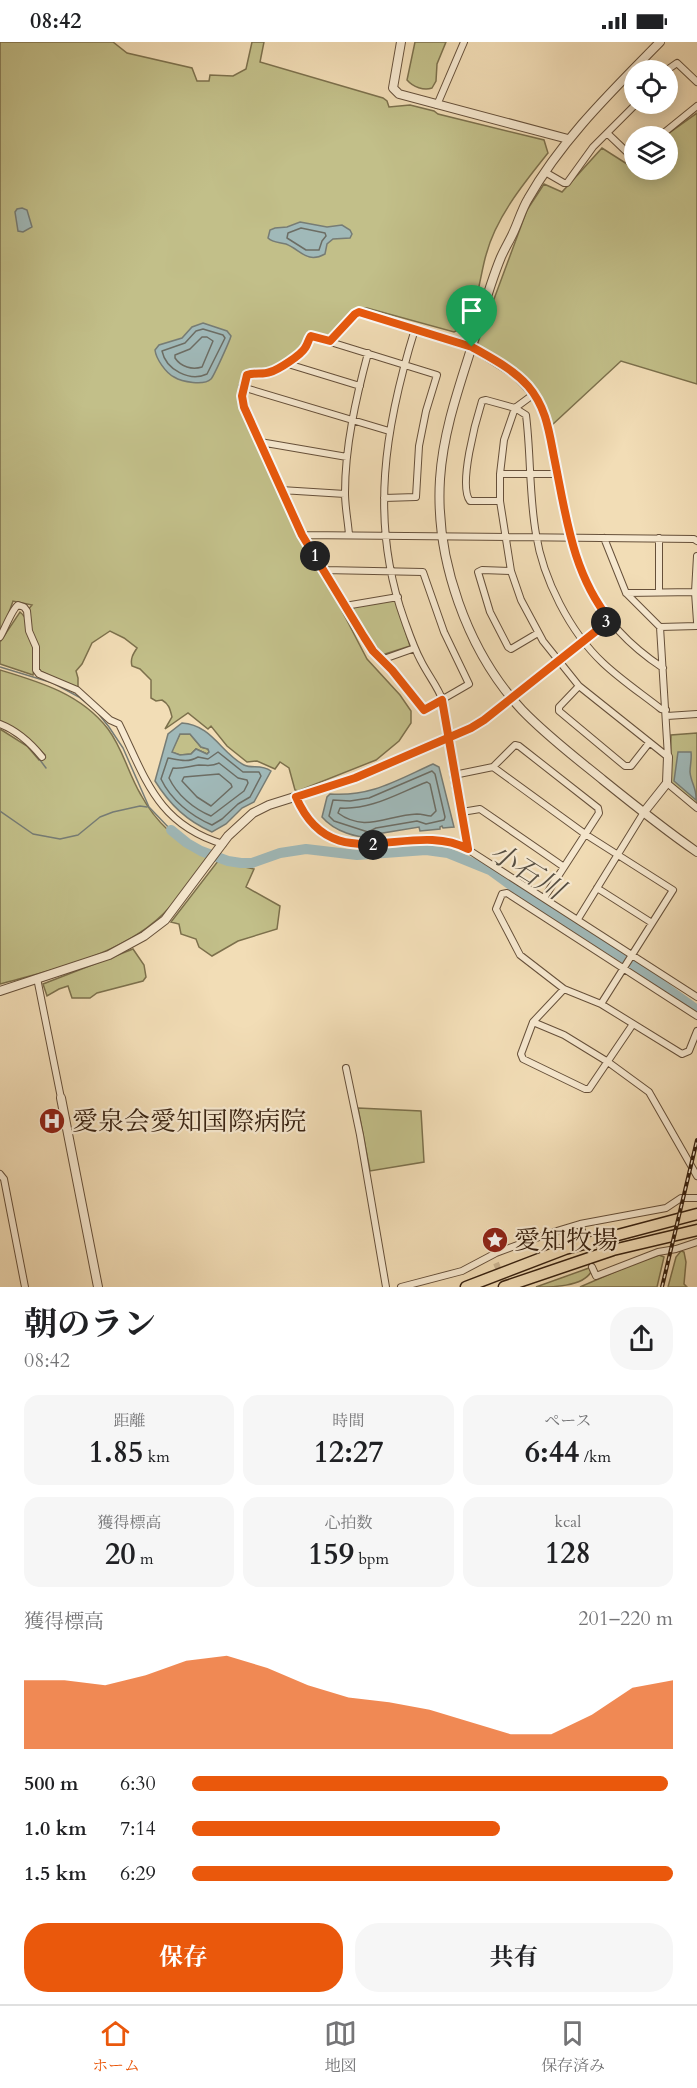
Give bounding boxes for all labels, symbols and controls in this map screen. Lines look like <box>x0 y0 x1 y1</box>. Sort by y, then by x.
text: 08:42 <box>30 6 81 36</box>
map controls <box>624 60 678 180</box>
button: locate <box>624 60 678 114</box>
button: layers <box>624 126 678 180</box>
pin <box>446 285 497 347</box>
icon: arrive <box>455 294 488 327</box>
pin: 1 <box>300 541 330 571</box>
text: 1 <box>311 545 319 567</box>
pin: 3 <box>591 607 621 637</box>
text: 3 <box>602 611 610 633</box>
pin: 2 <box>358 830 388 860</box>
text: 2 <box>369 834 377 856</box>
water label: 小石川 <box>483 834 573 910</box>
place label: 愛泉会愛知国際病院 <box>72 1104 306 1139</box>
hospital icon: 愛泉会愛知国際病院 <box>37 1106 67 1136</box>
place label: 愛知牧場 <box>514 1223 618 1258</box>
place icon: 愛知牧場 <box>480 1225 510 1255</box>
text: 朝のラン <box>24 1302 156 1347</box>
button: share <box>610 1307 673 1370</box>
text: 08:42 <box>24 1347 70 1374</box>
text: 距離 <box>113 1410 145 1432</box>
text: 時間 <box>332 1410 365 1432</box>
text: ペース <box>544 1410 591 1432</box>
text: 1.85 <box>89 1432 143 1473</box>
text: 12:27 <box>313 1432 384 1473</box>
text: 6:44 <box>525 1432 579 1473</box>
text: km <box>143 1446 170 1468</box>
text: /km <box>579 1446 611 1468</box>
text: kcal <box>554 1511 581 1533</box>
text: 獲得標高 <box>97 1512 161 1534</box>
text: 心拍数 <box>324 1512 373 1534</box>
text: 128 <box>545 1533 591 1574</box>
text: 20 <box>105 1534 136 1575</box>
text: 159 <box>308 1534 354 1575</box>
text: m <box>136 1548 153 1570</box>
text: bpm <box>354 1548 389 1570</box>
text: 201–220 m <box>578 1605 673 1632</box>
text: 獲得標高 <box>24 1608 104 1635</box>
text: 500 m <box>24 1770 79 1797</box>
text: 6:30 <box>120 1770 156 1797</box>
text: 1.0 km <box>24 1815 87 1842</box>
text: 7:14 <box>120 1815 156 1842</box>
text: 1.5 km <box>24 1860 87 1887</box>
text: 6:29 <box>120 1860 156 1887</box>
button: 保存 <box>24 1923 343 1992</box>
button: 共有 <box>355 1923 673 1992</box>
tab: ホーム <box>92 2017 140 2077</box>
tab: 地図 <box>324 2017 357 2077</box>
tab: 保存済み <box>541 2017 605 2077</box>

